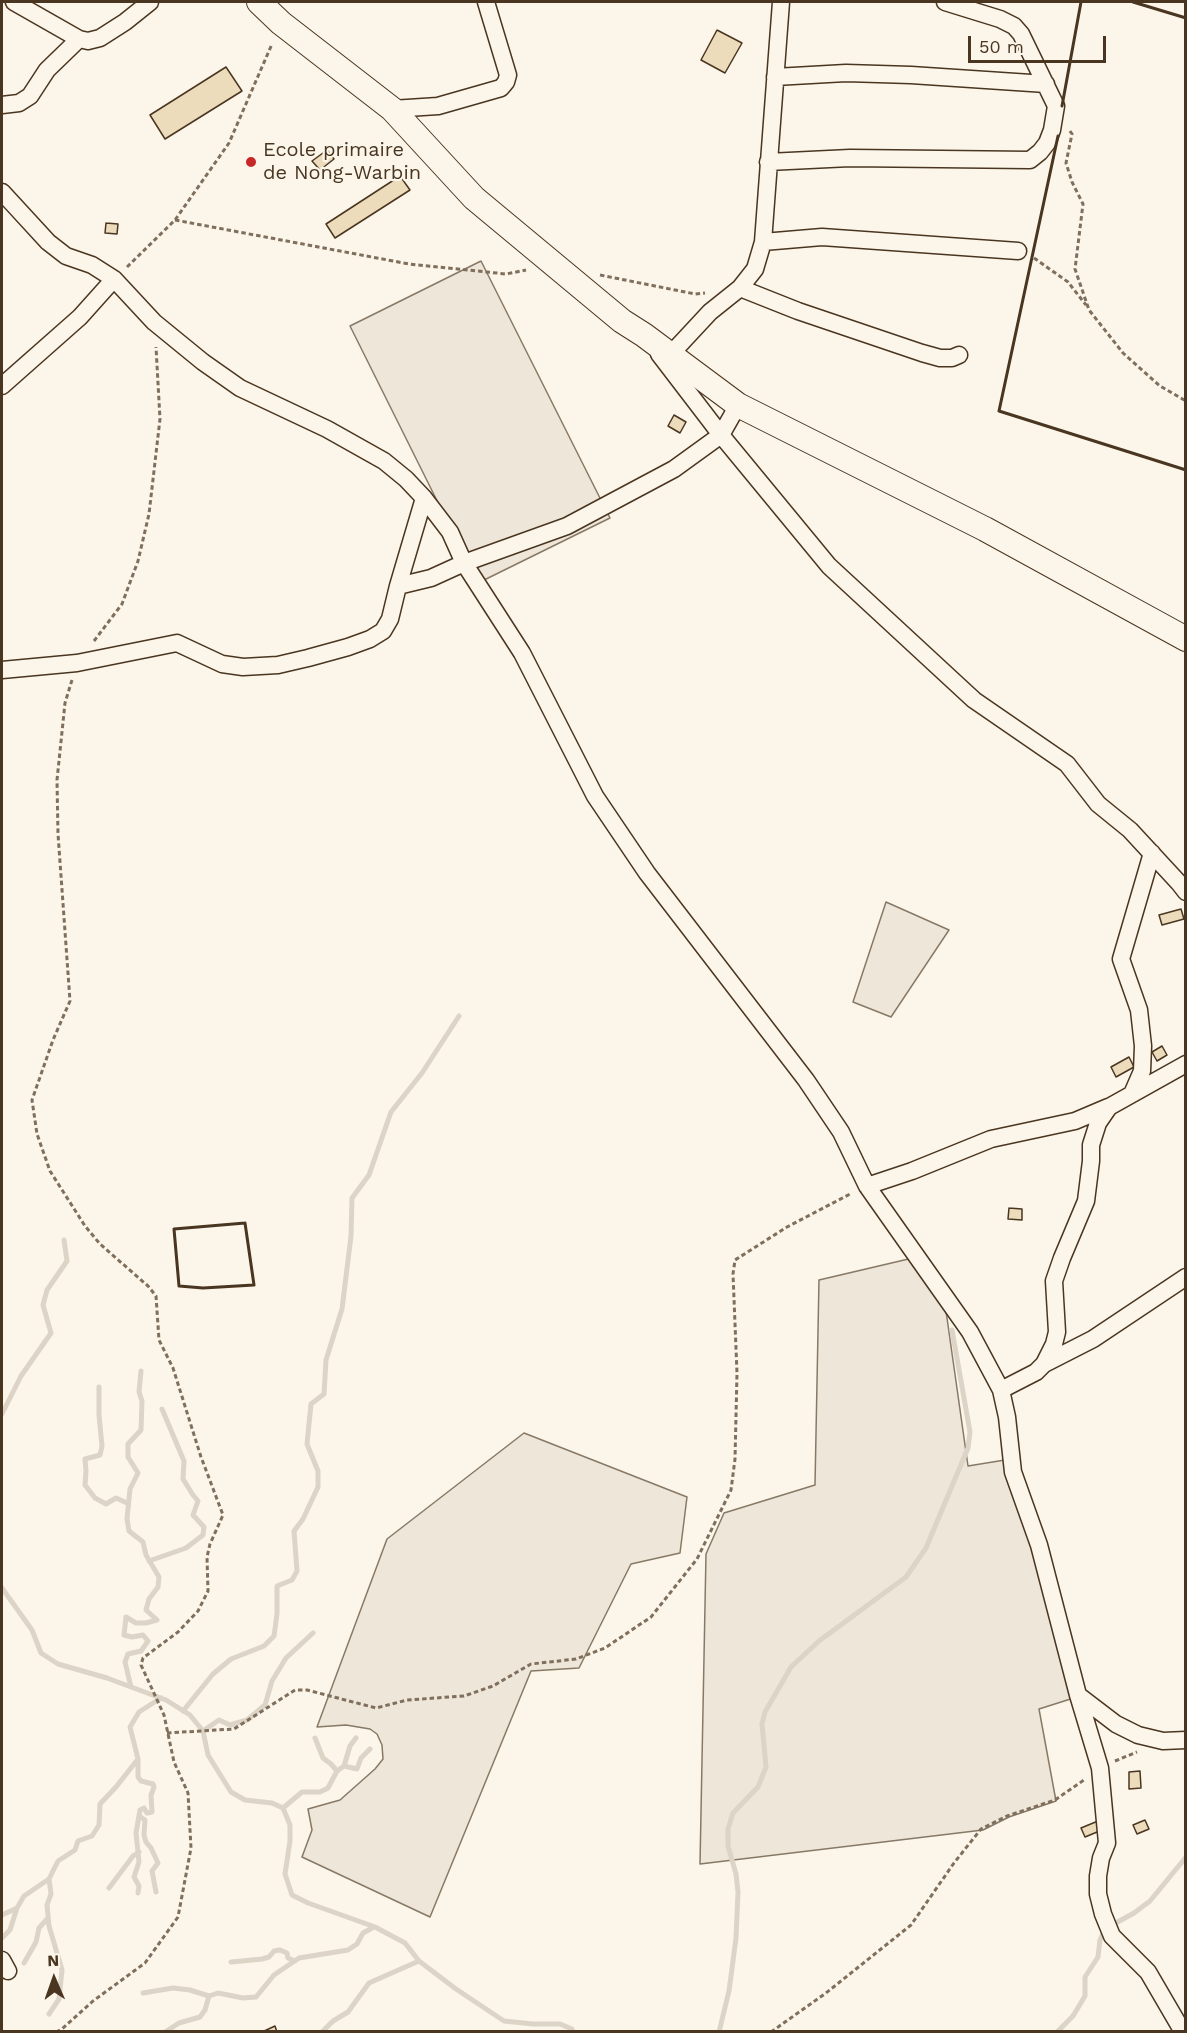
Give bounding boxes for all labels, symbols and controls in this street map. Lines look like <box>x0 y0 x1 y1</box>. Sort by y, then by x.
scale bar <box>971 24 1109 62</box>
text: 50 m <box>979 36 1024 57</box>
place label: Ecole primaire de Nong-Warbin <box>263 138 421 185</box>
marker: Ecole primaire de Nong-Warbin <box>244 155 258 169</box>
north arrow <box>24 1949 84 2009</box>
text: N <box>47 1951 60 1970</box>

